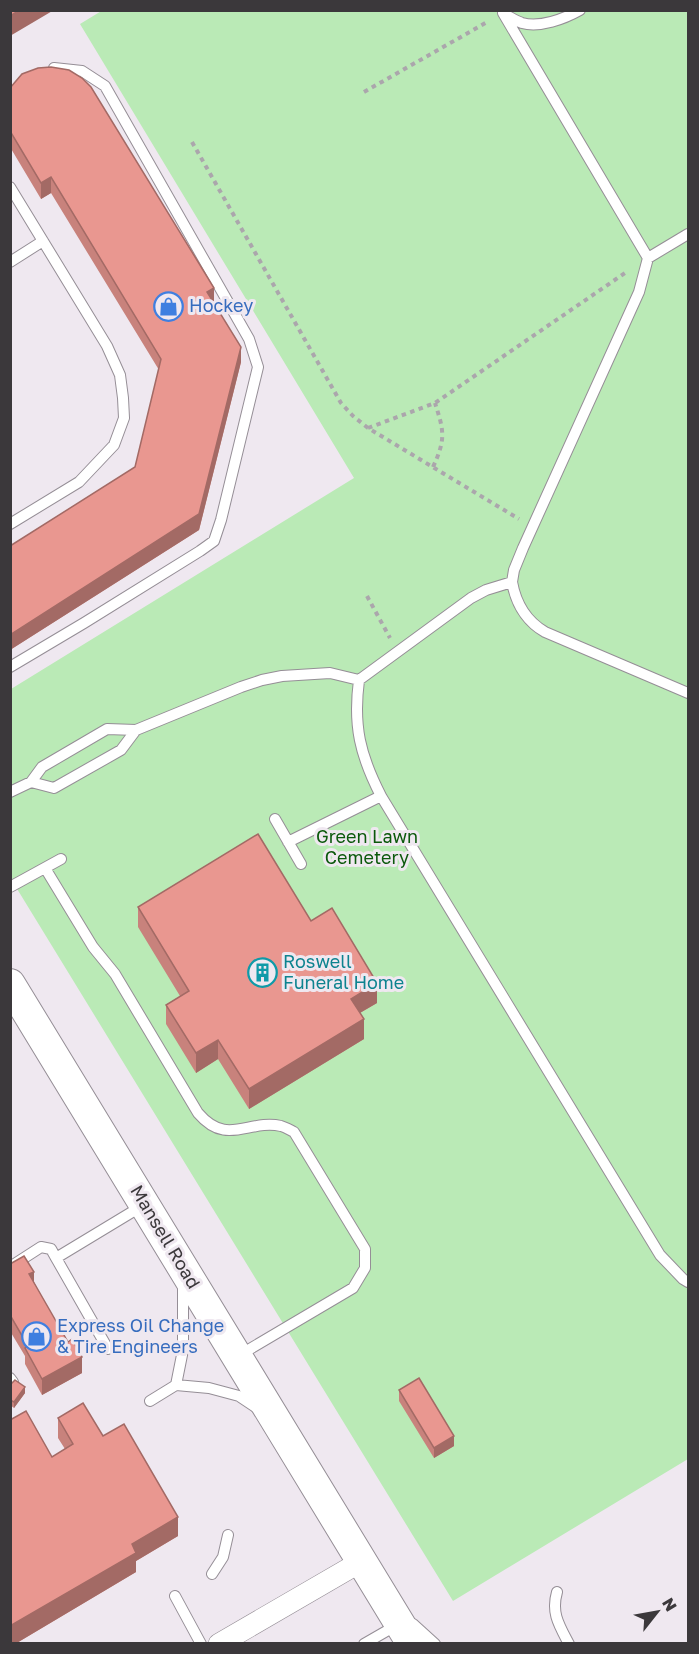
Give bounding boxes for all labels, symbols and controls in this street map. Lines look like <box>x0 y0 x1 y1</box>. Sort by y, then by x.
shop icon: Hockey <box>152 290 184 322</box>
place label: Hockey <box>189 294 253 316</box>
park label: Green Lawn Cemetery <box>316 825 418 868</box>
place label: Roswell Funeral Home <box>283 950 404 993</box>
building icon: Roswell Funeral Home <box>246 956 278 988</box>
street label: Mansell Road <box>126 1181 205 1292</box>
place label: Express Oil Change & Tire Engineers <box>57 1314 224 1357</box>
shop icon: Express Oil Change & Tire Engineers <box>20 1320 52 1352</box>
north arrow <box>627 1582 687 1642</box>
text: N <box>658 1594 682 1615</box>

